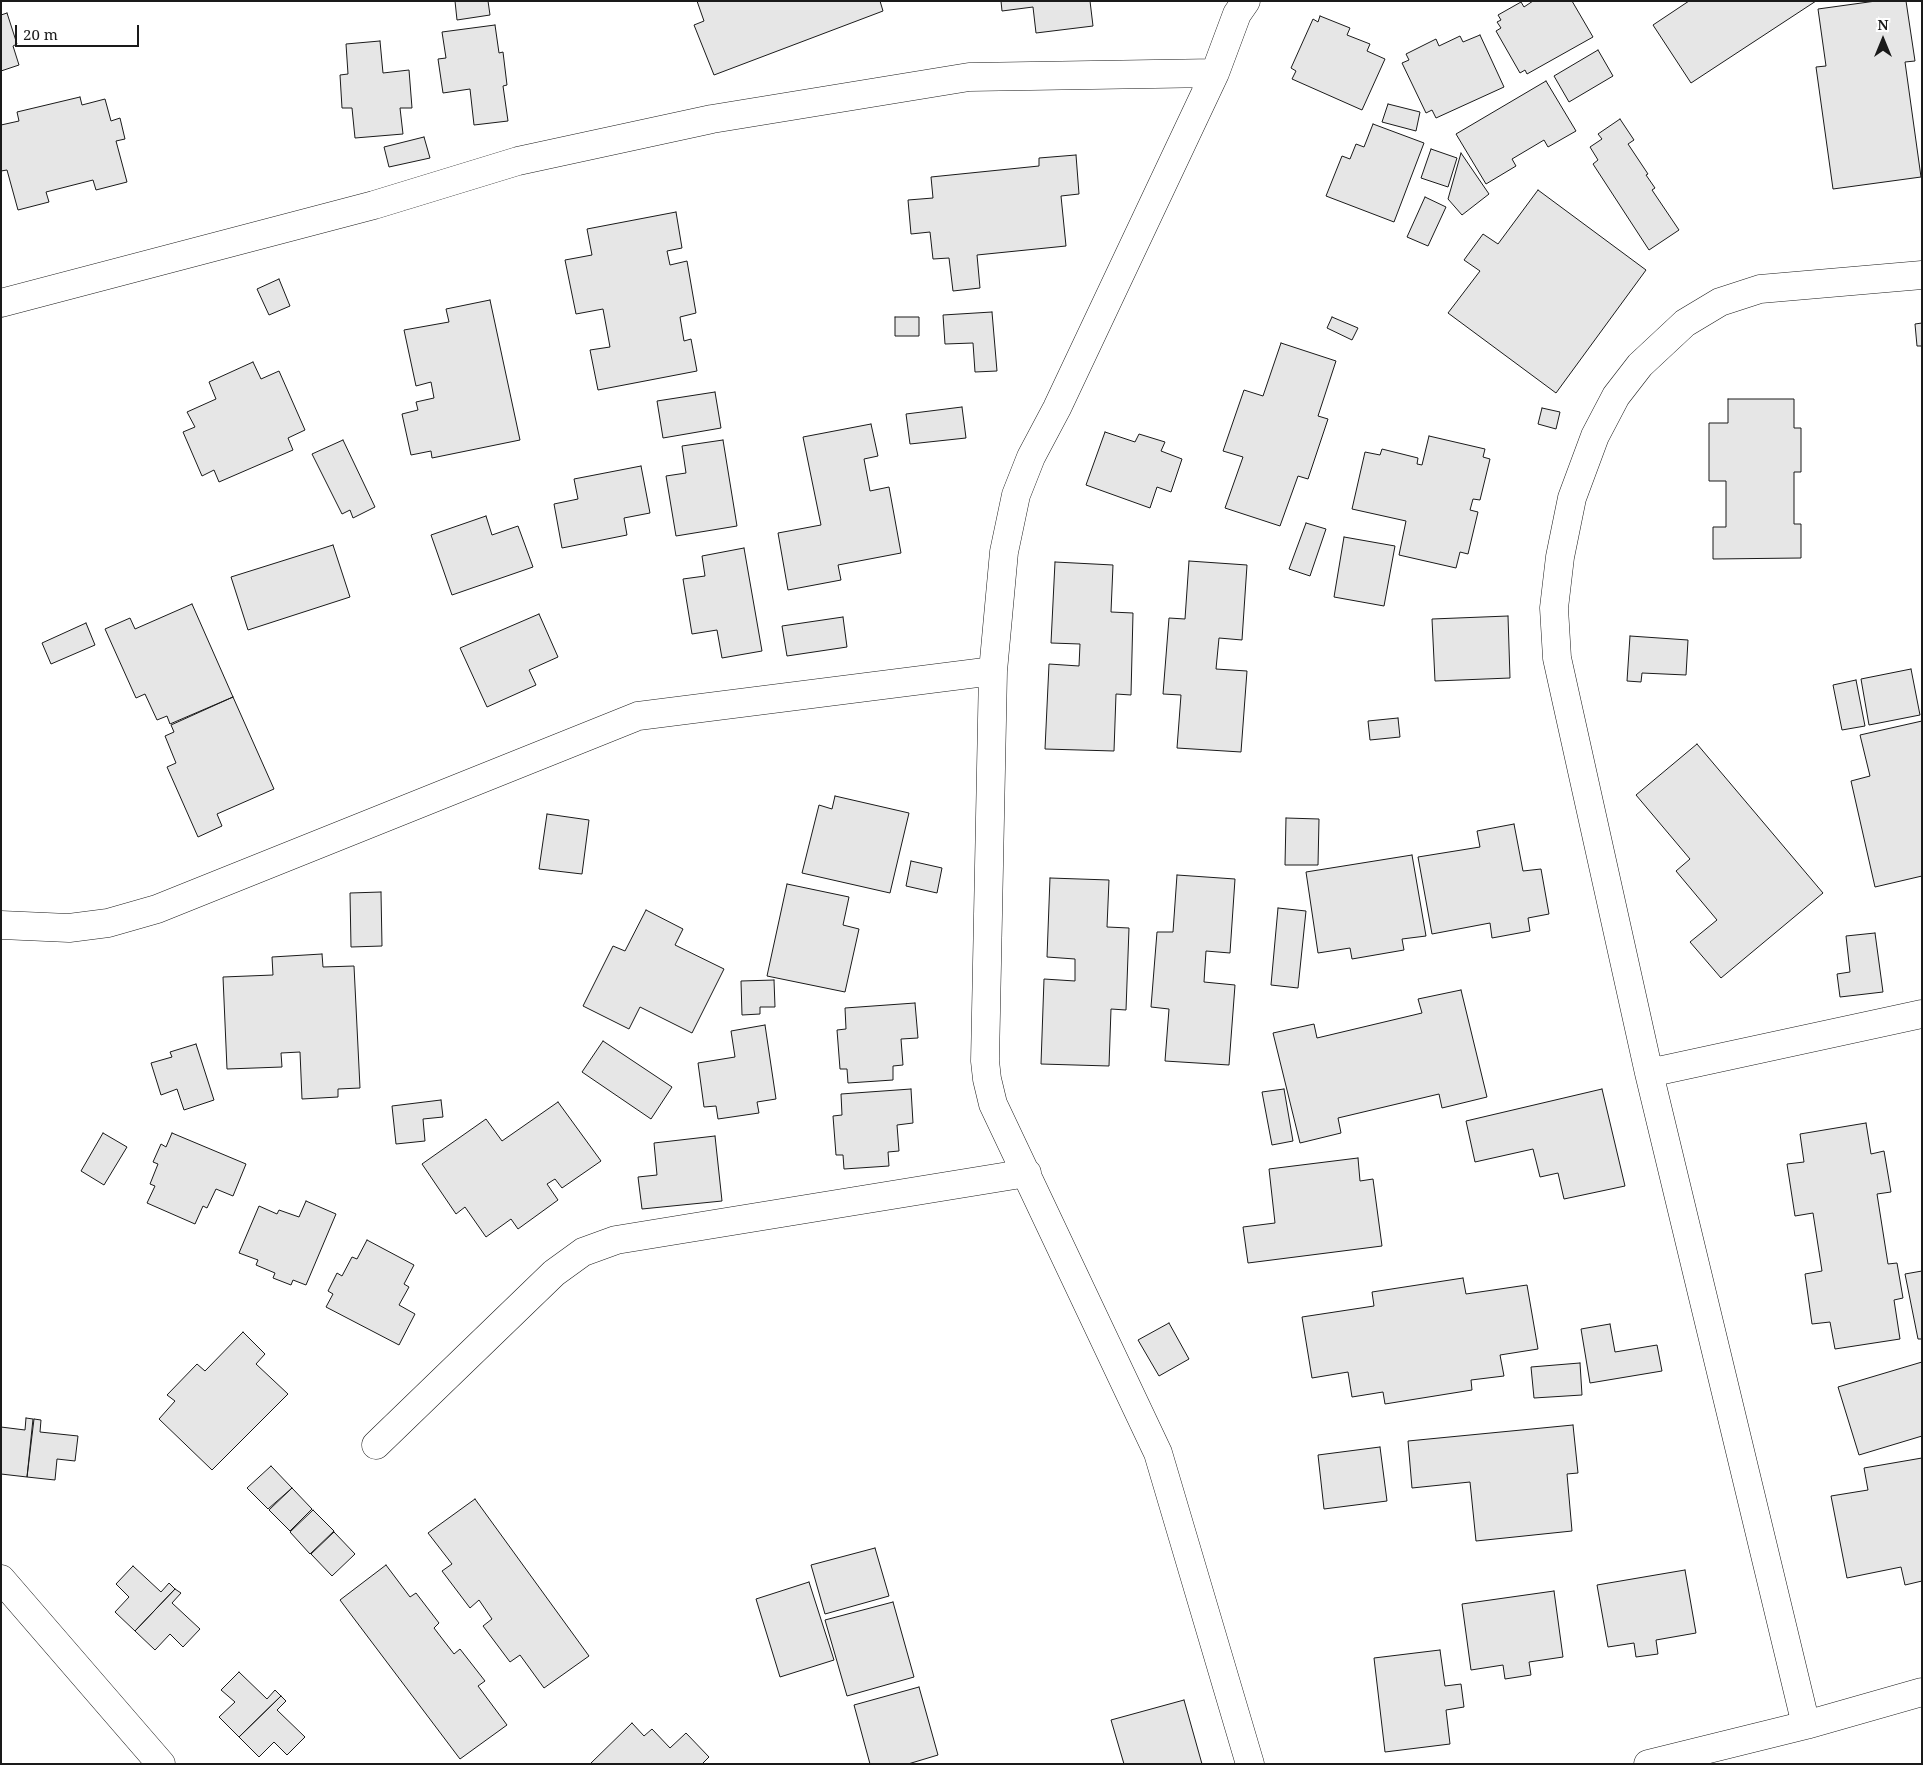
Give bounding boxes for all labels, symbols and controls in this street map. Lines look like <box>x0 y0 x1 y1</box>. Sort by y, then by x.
scale bar <box>18 15 141 47</box>
north arrow <box>1858 15 1908 65</box>
text: N <box>1877 15 1889 34</box>
text: 20 m <box>23 24 58 44</box>

